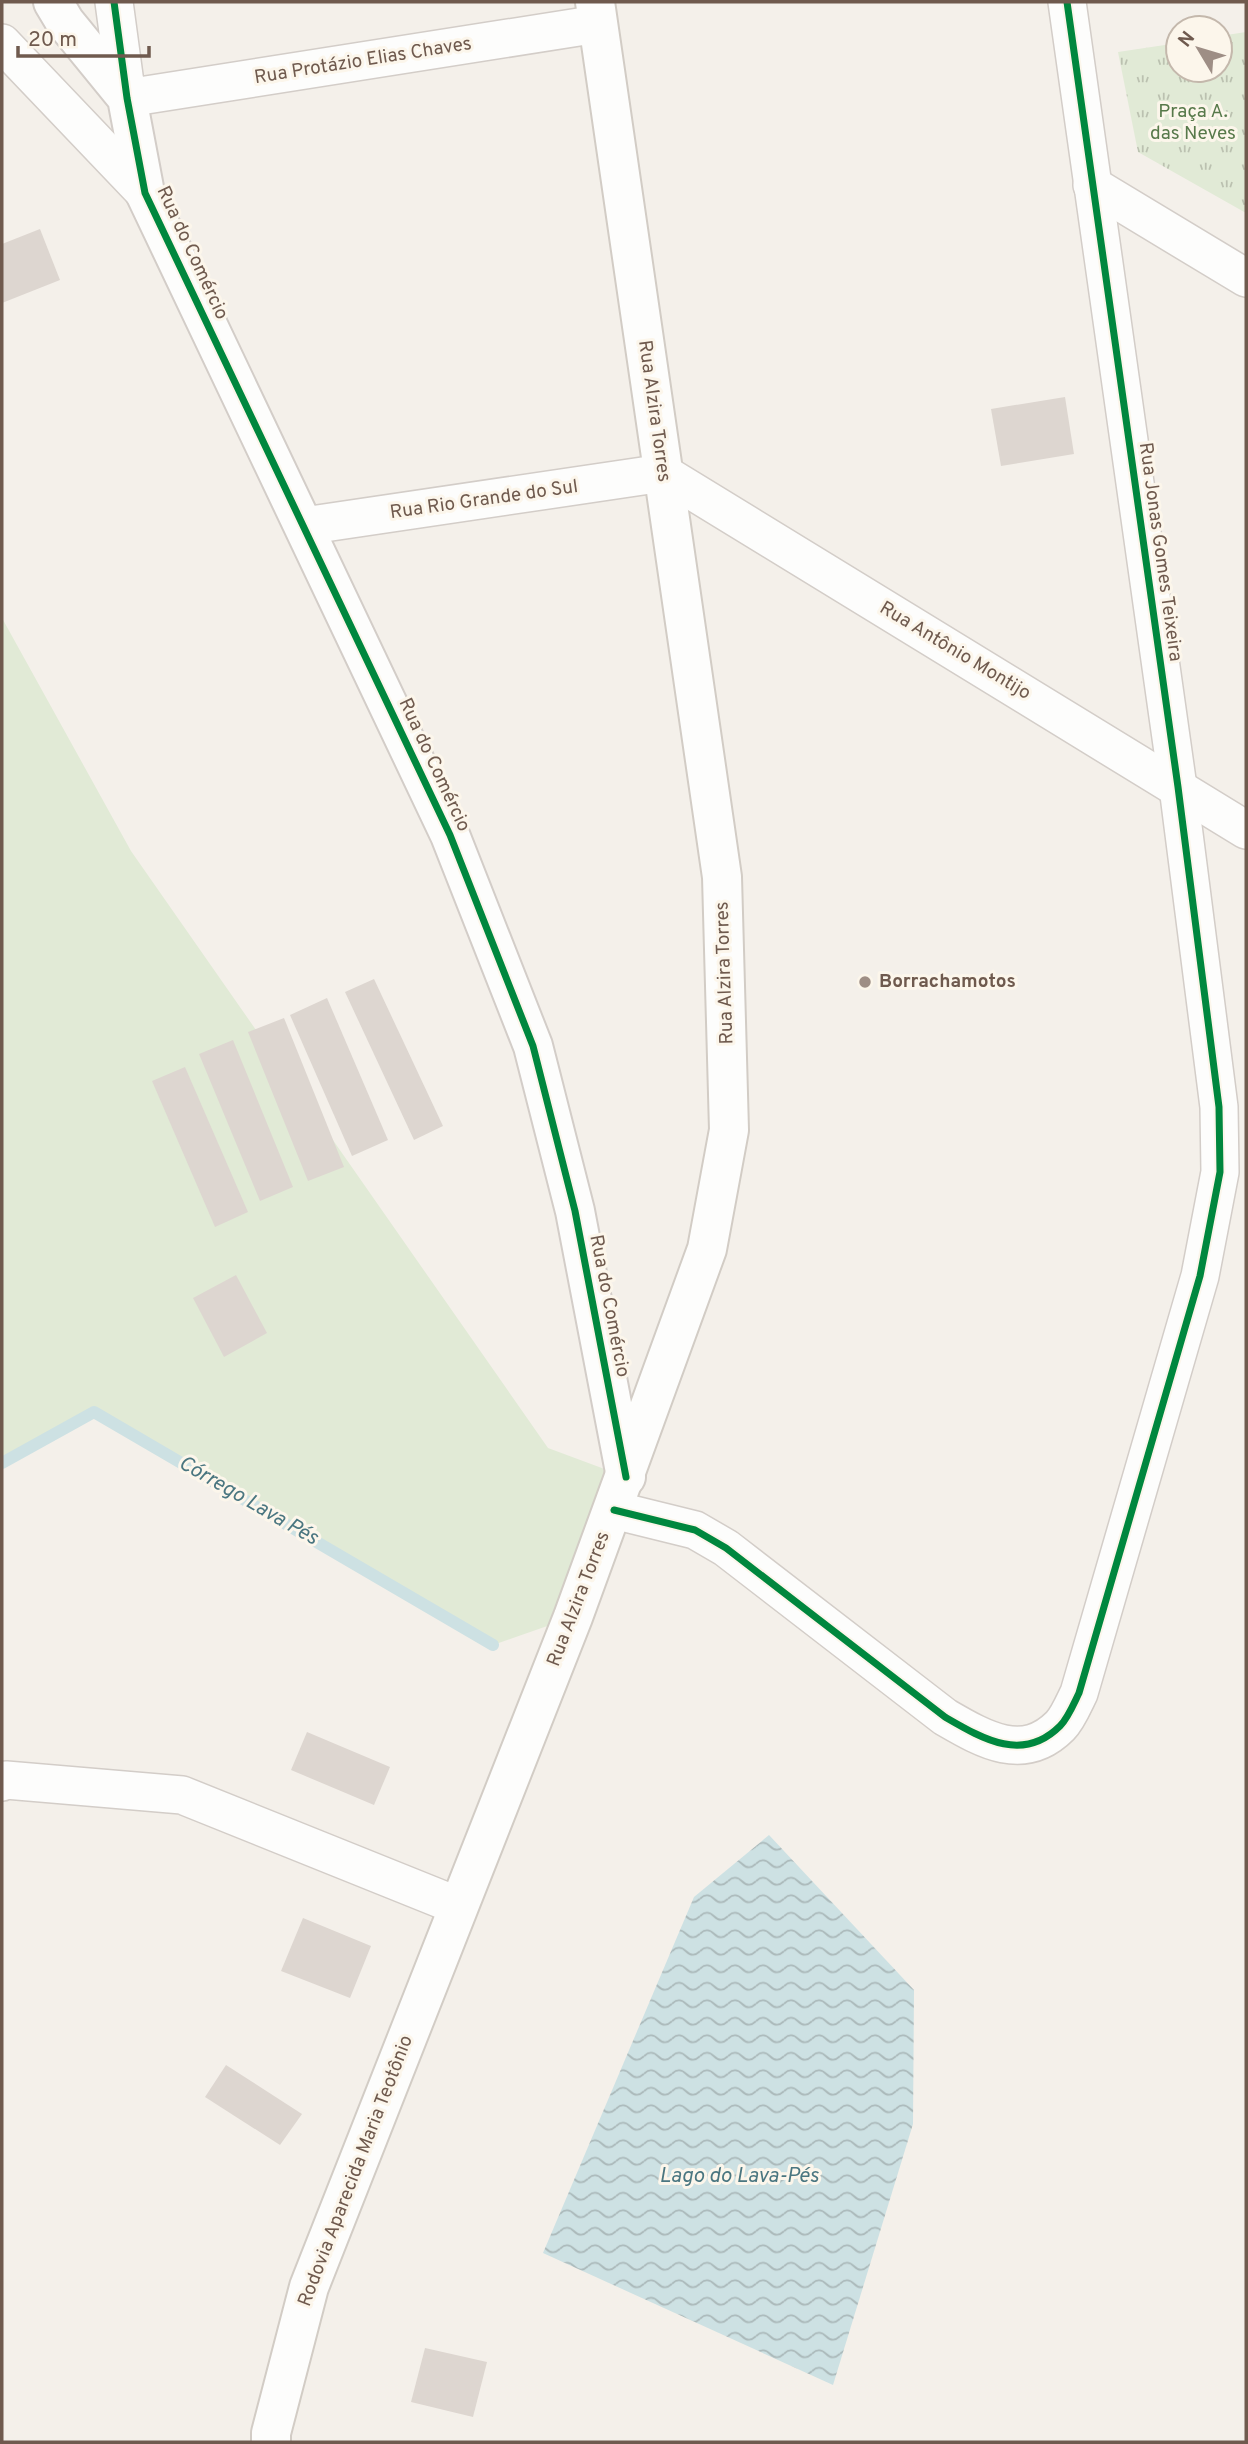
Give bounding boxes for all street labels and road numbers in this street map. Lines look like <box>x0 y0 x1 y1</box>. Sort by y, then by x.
street label: Rua Protázio Elias Chaves <box>253 32 473 90</box>
street label: Rua do Comércio <box>151 182 233 324</box>
street label: Rua Alzira Torres <box>632 339 676 483</box>
street label: Rua Jonas Gomes Teixeira <box>1133 441 1187 663</box>
street label: Rua Rio Grande do Sul <box>388 475 580 525</box>
street label: Rua Antônio Montijo <box>875 596 1035 706</box>
street label: Rua do Comércio <box>393 694 475 836</box>
street label: Rua Alzira Torres <box>711 901 739 1045</box>
street label: Rua do Comércio <box>583 1233 635 1379</box>
street label: Rua Alzira Torres <box>542 1528 616 1670</box>
street label: Rodovia Aparecida Maria Teotônio <box>293 2032 419 2310</box>

